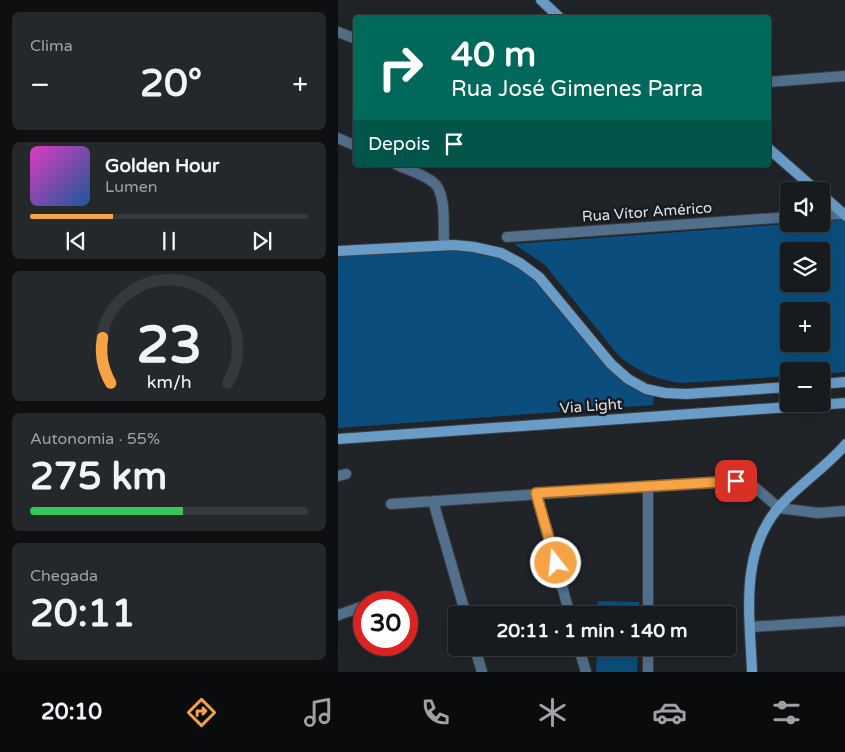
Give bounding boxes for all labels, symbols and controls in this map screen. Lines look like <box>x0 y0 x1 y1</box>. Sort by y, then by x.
text: 40 m <box>451 34 536 76</box>
icon: right <box>368 35 433 100</box>
text: Clima <box>30 36 73 56</box>
text: 20° <box>140 61 202 107</box>
text: − <box>30 68 50 102</box>
text: + <box>292 68 308 102</box>
text: Rua José Gimenes Parra <box>451 76 703 102</box>
icon: arrive <box>440 130 468 158</box>
text: Depois <box>368 133 430 155</box>
text: Golden Hour <box>105 155 219 177</box>
text: Lumen <box>105 177 157 197</box>
map controls <box>780 182 830 412</box>
button: sound <box>780 182 830 232</box>
street label: Rua Vítor Américo <box>581 198 713 226</box>
icon: previous <box>62 227 90 255</box>
icon: pause <box>155 227 183 255</box>
icon: next <box>248 227 276 255</box>
button: layers <box>780 242 830 292</box>
button: + <box>780 302 830 352</box>
text: 23 <box>136 314 202 377</box>
button: − <box>780 362 830 412</box>
text: km/h <box>147 372 191 393</box>
street label: Via Light <box>559 395 623 417</box>
text: Autonomia · 55% <box>30 429 160 449</box>
text: 275 km <box>30 454 167 500</box>
pin <box>715 460 757 502</box>
icon: arrive <box>722 467 750 495</box>
position arrow <box>529 536 581 588</box>
text: Chegada <box>30 566 98 586</box>
text: 20:11 <box>30 591 135 637</box>
speed limit sign: 30 <box>353 591 418 656</box>
text: 20:11 · 1 min · 140 m <box>496 620 688 642</box>
icon: directions <box>184 695 219 730</box>
icon: music <box>301 695 336 730</box>
icon: phone <box>418 695 453 730</box>
icon: climate <box>535 695 570 730</box>
icon: car <box>652 695 687 730</box>
icon: filters <box>769 695 804 730</box>
text: 20:10 <box>41 699 102 725</box>

